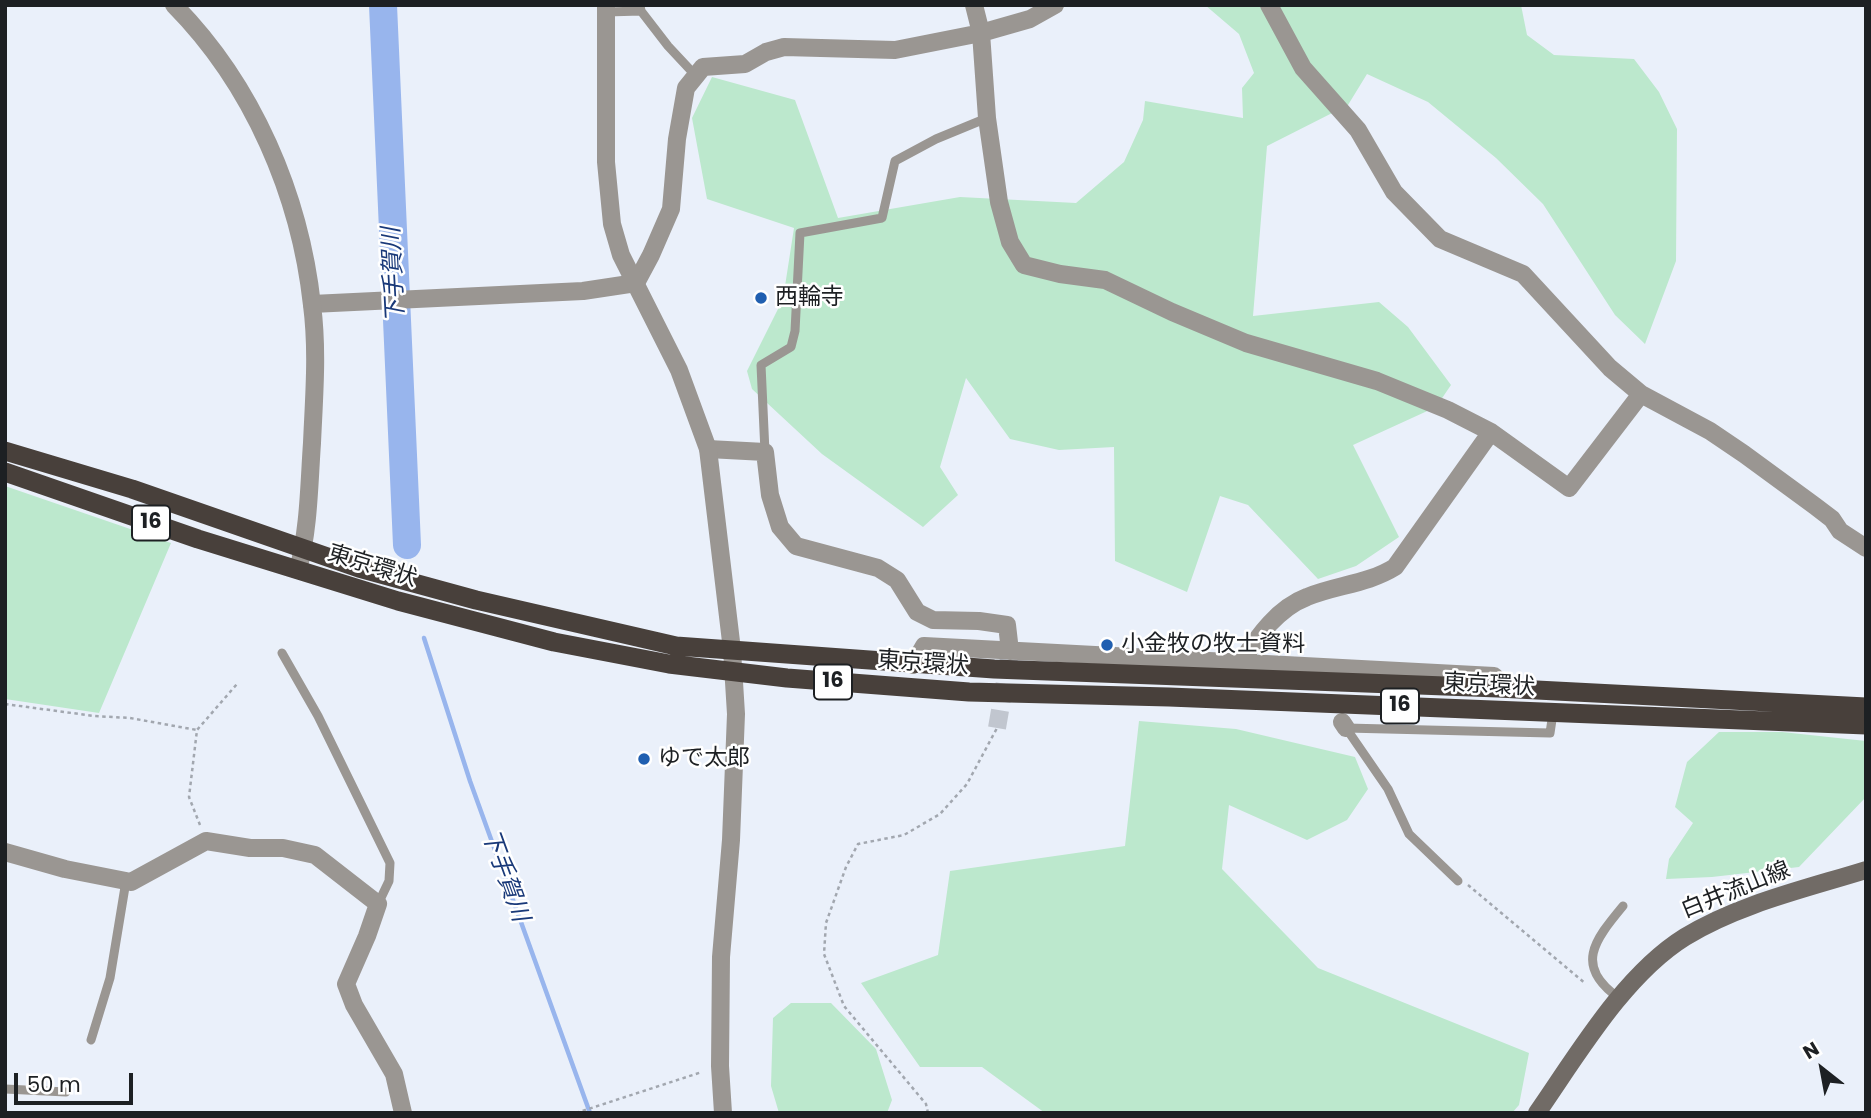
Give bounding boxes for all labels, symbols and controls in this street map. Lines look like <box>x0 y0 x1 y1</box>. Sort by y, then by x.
water label: 下手賀川 <box>378 226 412 324</box>
place label: 西輪寺 <box>775 284 844 312</box>
marker: 西輪寺 <box>753 290 769 306</box>
road number: 16 <box>132 505 170 540</box>
street label: 東京環状 <box>324 540 420 594</box>
place label: 小金牧の牧士資料 <box>1121 631 1305 659</box>
marker: 小金牧の牧士資料 <box>1099 637 1115 653</box>
street label: 東京環状 <box>876 647 970 681</box>
road number: 16 <box>814 664 852 700</box>
street label: 東京環状 <box>1442 670 1536 702</box>
road number: 16 <box>1381 688 1419 724</box>
place label: ゆで太郎 <box>658 745 750 773</box>
marker: ゆで太郎 <box>636 751 652 767</box>
water label: 下手賀川 <box>474 826 534 926</box>
street label: 白井流山線 <box>1678 857 1794 925</box>
north arrow <box>1787 1034 1857 1104</box>
text: N <box>1798 1035 1824 1066</box>
scale bar <box>18 1058 136 1102</box>
text: 50 m <box>27 1070 81 1099</box>

